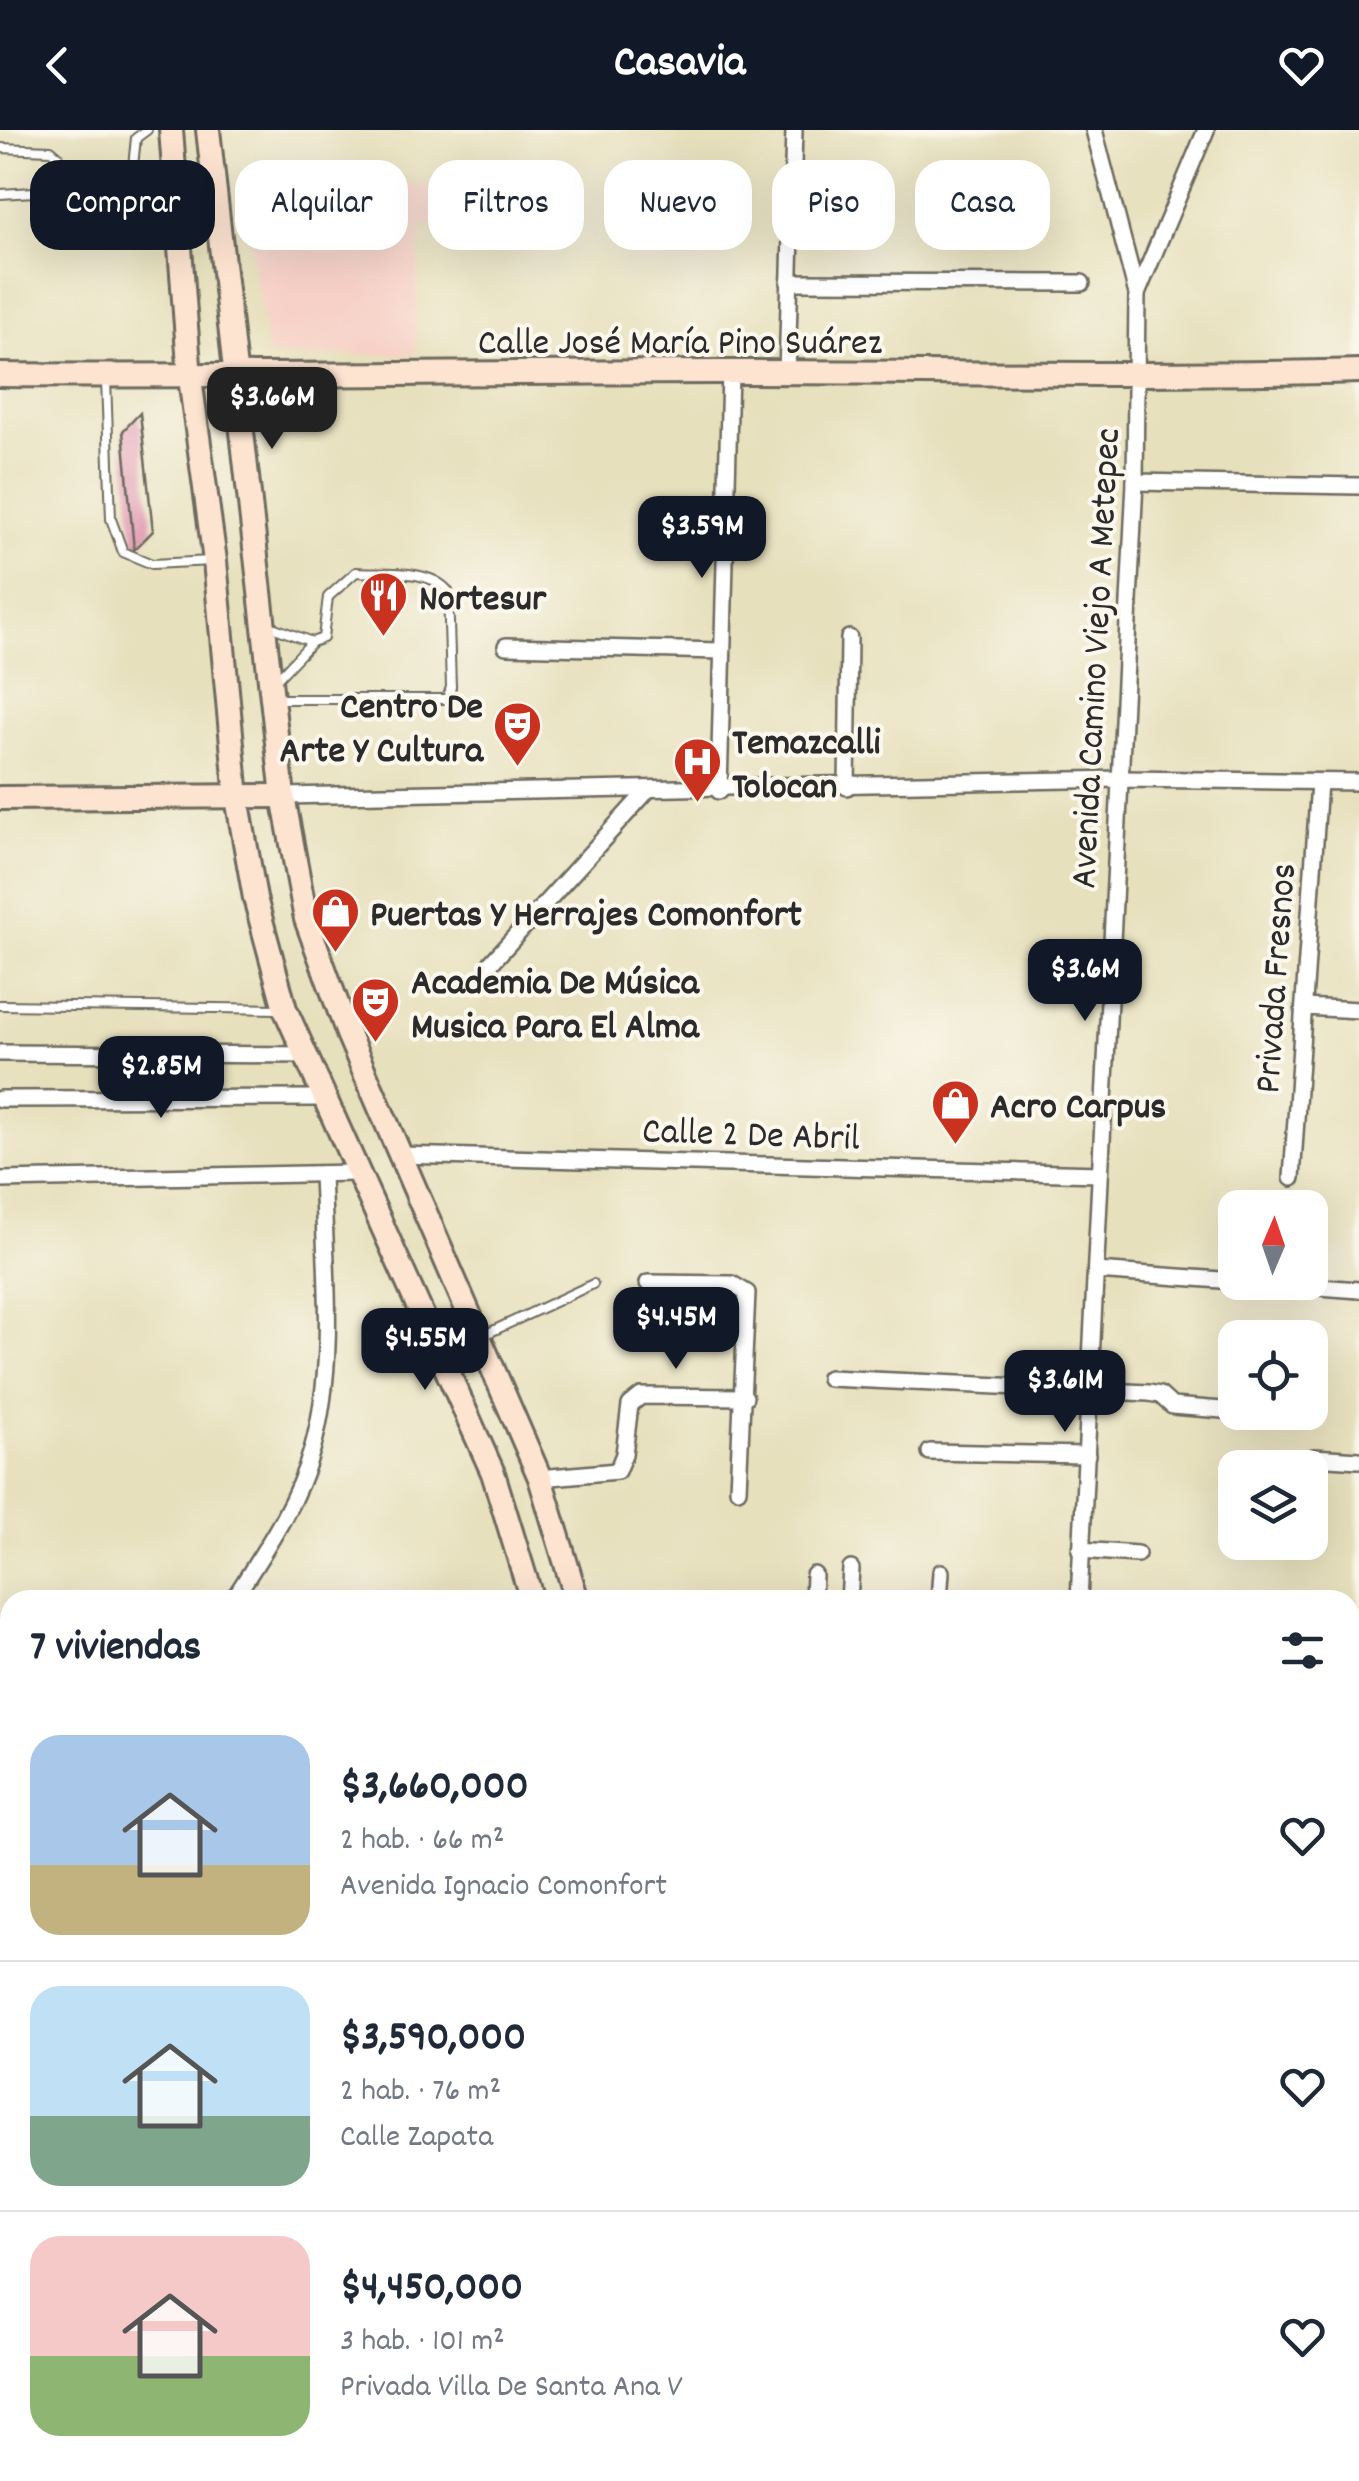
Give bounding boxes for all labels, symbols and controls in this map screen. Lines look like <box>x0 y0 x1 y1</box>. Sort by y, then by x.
text: Casavia <box>614 33 745 97</box>
icon: back <box>30 38 85 93</box>
icon: heart <box>1274 38 1329 93</box>
chip: Comprar <box>30 160 215 250</box>
chip: Alquilar <box>235 160 408 250</box>
chip: Filtros <box>428 160 584 250</box>
chip: Nuevo <box>604 160 752 250</box>
chip: Piso <box>772 160 895 250</box>
chip: Casa <box>915 160 1050 250</box>
street label: Calle José María Pino Suárez <box>478 318 882 373</box>
pin: $3.66M <box>191 367 353 452</box>
text: $3.66M <box>229 376 315 422</box>
street label: Avenida Camino Viejo A Metepec <box>1059 427 1138 890</box>
pin: $3.59M <box>621 496 783 581</box>
text: $3.59M <box>660 505 744 551</box>
restaurant icon: Nortesur <box>358 570 410 638</box>
place label: Nortesur <box>419 574 547 629</box>
place label: Centro De Arte Y Cultura <box>280 682 484 781</box>
theatre icon: Centro De Arte Y Cultura <box>492 700 544 768</box>
place label: Temazcalli Tolocan <box>732 718 880 817</box>
hospital icon: Temazcalli Tolocan <box>671 736 723 804</box>
street label: Privada Fresnos <box>1243 861 1314 1095</box>
shop icon: Puertas Y Herrajes Comonfort <box>309 886 361 954</box>
place label: Puertas Y Herrajes Comonfort <box>370 890 802 945</box>
pin: $3.6M <box>1015 939 1155 1024</box>
text: $3.6M <box>1050 948 1120 994</box>
place label: Academia De Música Musica Para El Alma <box>411 958 700 1057</box>
theatre icon: Academia De Música Musica Para El Alma <box>350 976 402 1044</box>
pin: $2.85M <box>80 1036 242 1121</box>
text: $2.85M <box>120 1045 202 1091</box>
shop icon: Acro Carpus <box>929 1078 981 1146</box>
place label: Acro Carpus <box>990 1082 1166 1137</box>
street label: Calle 2 De Abril <box>641 1106 861 1169</box>
north arrow <box>1218 1190 1328 1300</box>
map controls <box>1218 1190 1328 1560</box>
pin: $4.45M <box>595 1287 757 1372</box>
text: $4.45M <box>635 1296 717 1342</box>
pin: $4.55M <box>344 1308 506 1393</box>
text: $4.55M <box>383 1317 467 1363</box>
button: locate <box>1218 1320 1328 1430</box>
pin: $3.61M <box>984 1350 1146 1435</box>
text: $3.61M <box>1026 1359 1104 1405</box>
button: layers <box>1218 1450 1328 1560</box>
text: 7 viviendas <box>30 1620 201 1680</box>
icon: filters <box>1275 1623 1330 1678</box>
text: $3,660,000 <box>340 1759 529 1819</box>
icon: home <box>110 1775 230 1895</box>
icon: heart <box>1275 1808 1330 1863</box>
text: 2 hab. · 66 m² <box>340 1819 504 1865</box>
text: Avenida Ignacio Comonfort <box>340 1865 667 1911</box>
text: $3,590,000 <box>340 2010 526 2070</box>
icon: home <box>110 2026 230 2146</box>
icon: heart <box>1275 2059 1330 2114</box>
text: 2 hab. · 76 m² <box>340 2070 501 2116</box>
text: Calle Zapata <box>340 2116 493 2162</box>
text: $4,450,000 <box>340 2260 523 2320</box>
icon: home <box>110 2276 230 2396</box>
icon: heart <box>1275 2309 1330 2364</box>
text: 3 hab. · 101 m² <box>340 2320 505 2366</box>
text: Privada Villa De Santa Ana V <box>340 2366 683 2412</box>

